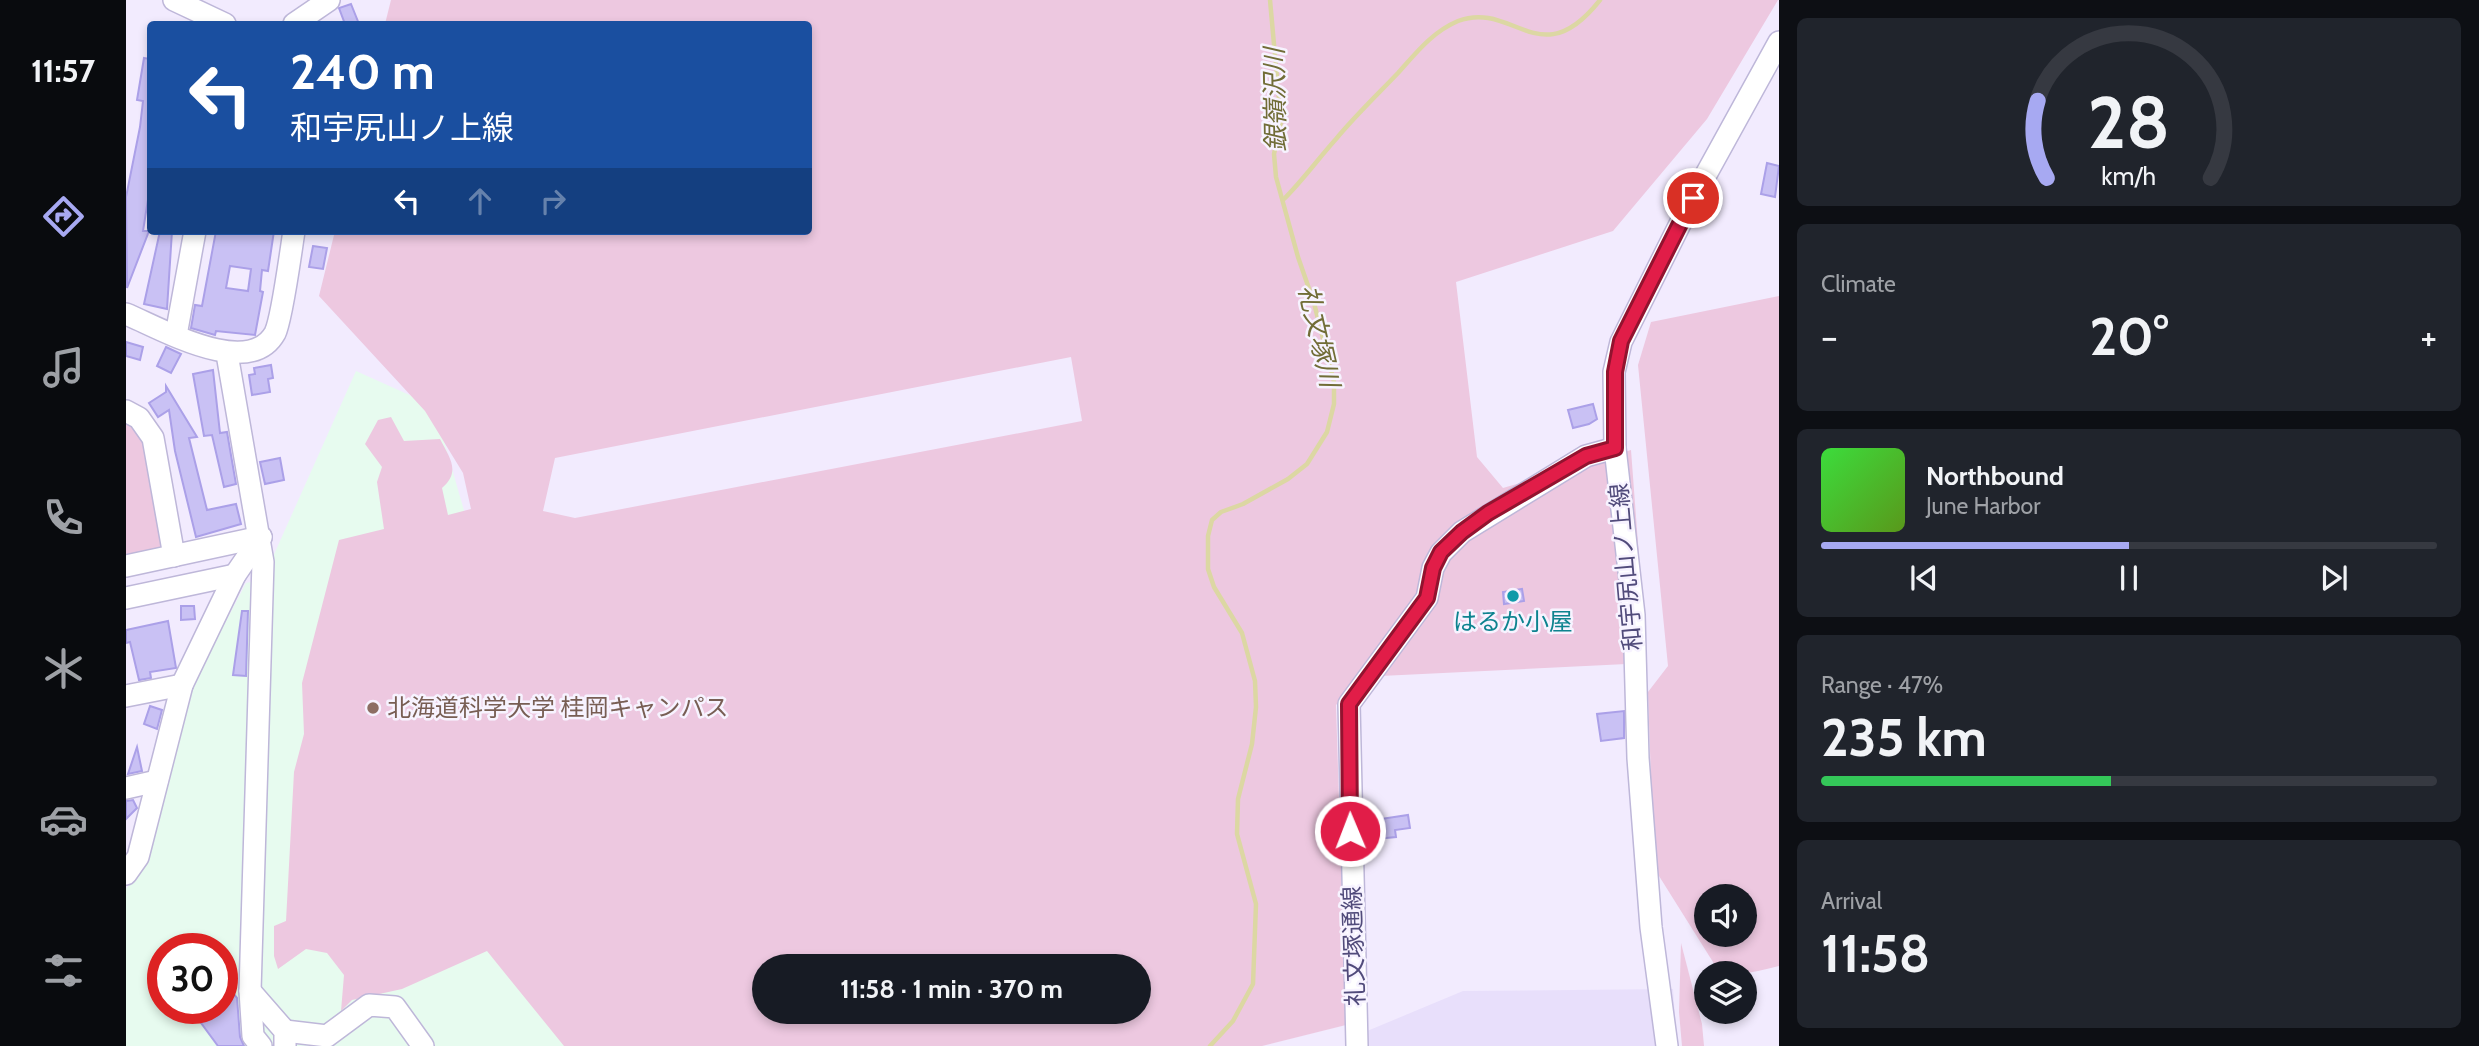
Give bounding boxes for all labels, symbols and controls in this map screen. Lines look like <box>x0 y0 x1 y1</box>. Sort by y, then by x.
text: 240 m <box>290 42 435 101</box>
water label: 銀嶺沢川 <box>1258 45 1292 152</box>
icon: left <box>175 49 266 140</box>
text: 11:57 <box>31 51 95 90</box>
text: 28 <box>2088 78 2170 166</box>
text: 和宇尻山ノ上線 <box>290 108 514 147</box>
text: km/h <box>2102 161 2156 191</box>
pin <box>1663 168 1723 228</box>
icon: arrive <box>1674 179 1712 217</box>
icon: left <box>388 182 426 220</box>
icon: ahead <box>461 182 499 220</box>
icon: right <box>534 182 572 220</box>
icon: directions <box>39 192 88 241</box>
text: Climate <box>1821 270 1896 298</box>
water label: 礼文塚川 <box>1292 282 1347 393</box>
text: 20° <box>2089 305 2169 368</box>
text: − <box>1821 313 1838 360</box>
text: + <box>2420 313 2437 360</box>
icon: music <box>39 343 88 392</box>
text: Northbound <box>1926 460 2064 492</box>
street label: 和宇尻山ノ上線 <box>1604 482 1647 652</box>
text: June Harbor <box>1926 492 2040 520</box>
icon: phone <box>39 493 88 542</box>
icon: previous <box>1905 559 1943 597</box>
icon: pause <box>2110 559 2148 597</box>
icon: next <box>2315 559 2353 597</box>
marker: はるか小屋 <box>1505 588 1521 604</box>
place label: はるか小屋 <box>1453 607 1573 636</box>
icon: climate <box>39 644 88 693</box>
text: Range · 47% <box>1821 671 1943 699</box>
place label: 北海道科学大学 桂岡キャンパス <box>387 693 728 722</box>
marker: 北海道科学大学 桂岡キャンパス <box>365 700 381 716</box>
text: 235 km <box>1821 706 1987 769</box>
position arrow <box>1313 794 1387 868</box>
icon: car <box>39 795 88 844</box>
map controls <box>1694 884 1757 1024</box>
button: sound <box>1694 884 1757 947</box>
street label: 礼文塚通線 <box>1337 886 1370 1006</box>
text: Arrival <box>1821 887 1882 915</box>
text: 11:58 <box>1821 922 1930 985</box>
speed limit sign: 30 <box>147 933 238 1024</box>
icon: filters <box>39 946 88 995</box>
button: layers <box>1694 961 1757 1024</box>
text: 11:58 · 1 min · 370 m <box>840 973 1063 1005</box>

